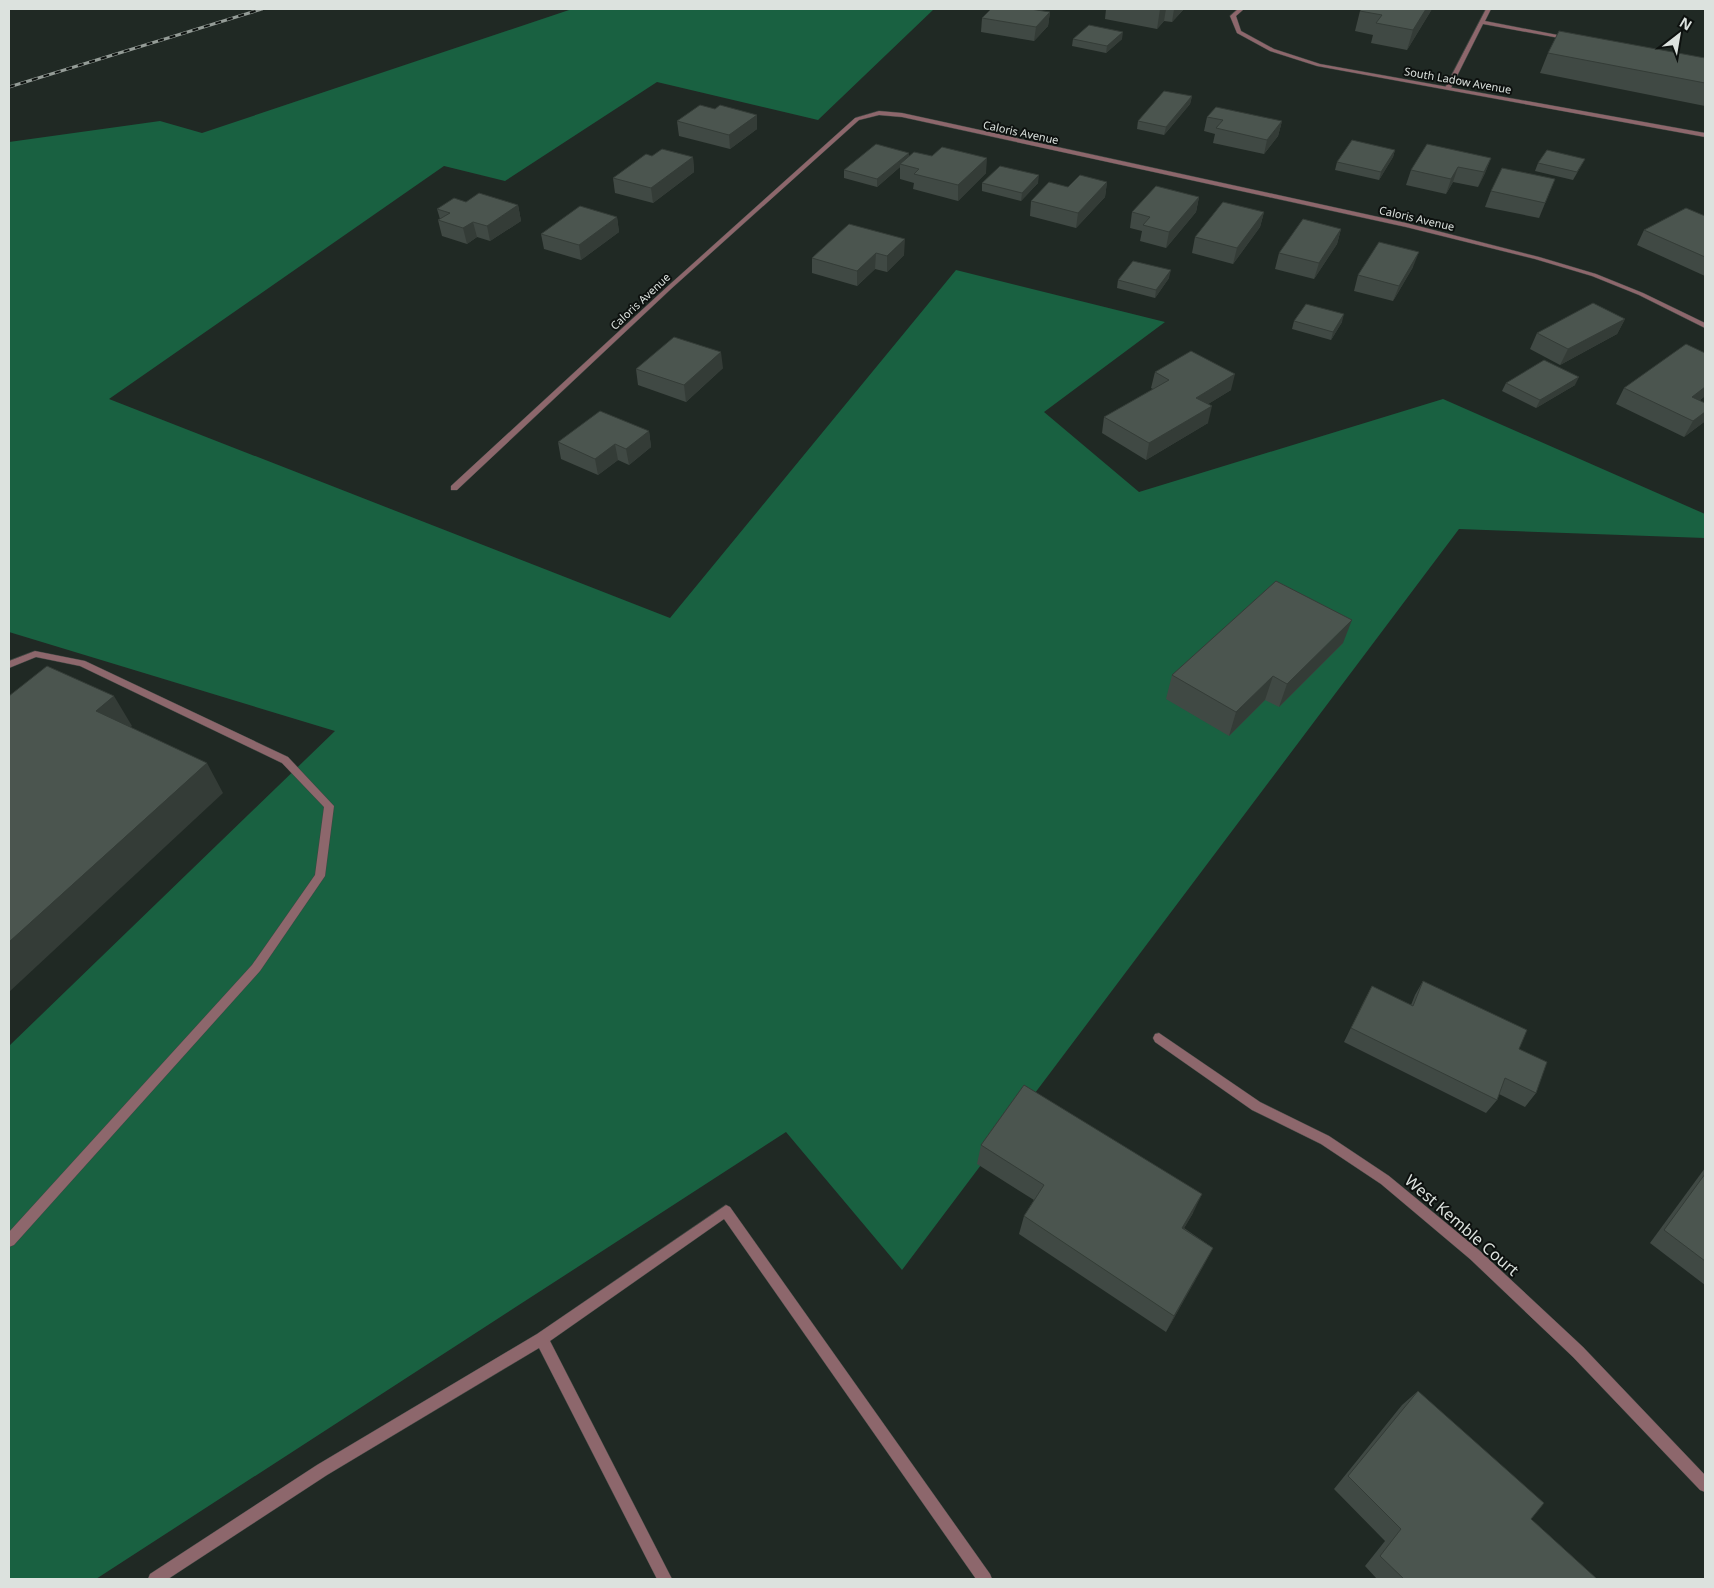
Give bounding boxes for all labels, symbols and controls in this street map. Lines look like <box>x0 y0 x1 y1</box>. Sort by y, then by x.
north arrow <box>1654 10 1704 60</box>
text: N <box>1676 12 1696 35</box>
street label: South Ladow Avenue <box>1403 63 1513 97</box>
street label: Caloris Avenue <box>982 117 1060 147</box>
street label: Caloris Avenue <box>1378 202 1456 234</box>
street label: Caloris Avenue <box>607 269 673 333</box>
street label: West Kemble Court <box>1400 1169 1524 1281</box>

